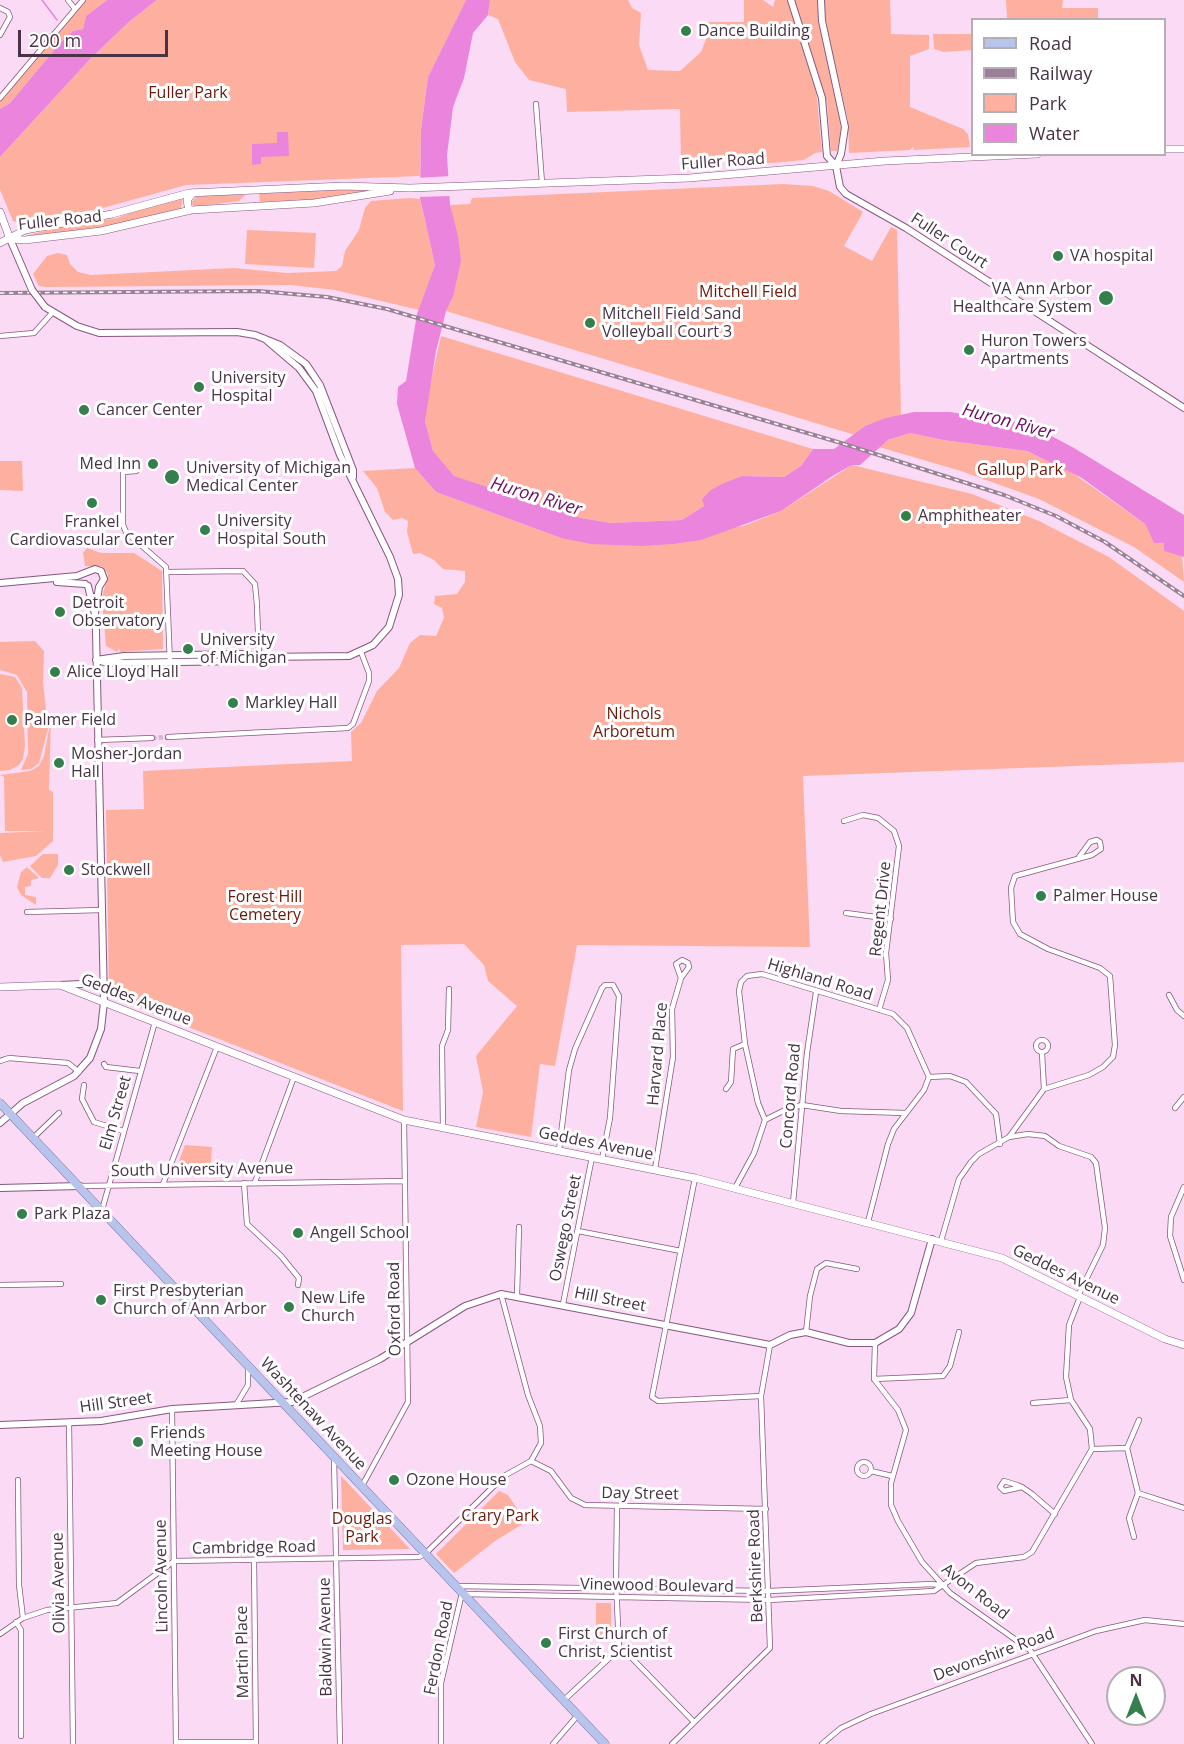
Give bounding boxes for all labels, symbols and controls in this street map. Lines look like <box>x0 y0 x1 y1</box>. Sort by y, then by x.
scale bar <box>21 18 171 56</box>
legend <box>971 18 1166 156</box>
place label: Dance Building <box>698 21 810 41</box>
marker: Dance Building <box>679 24 693 38</box>
text: 200 m <box>29 28 81 52</box>
text: Road <box>1029 31 1072 55</box>
text: Railway <box>1029 61 1092 85</box>
park label: Fuller Park <box>148 83 228 103</box>
text: Park <box>1029 91 1067 115</box>
text: Water <box>1029 121 1080 145</box>
street label: Fuller Road <box>680 149 766 175</box>
street label: Fuller Road <box>17 207 103 235</box>
street label: Fuller Court <box>907 209 991 273</box>
place label: VA hospital <box>1070 246 1153 266</box>
marker: VA hospital <box>1051 249 1065 263</box>
place label: VA Ann Arbor Healthcare System <box>953 279 1092 317</box>
park label: Mitchell Field <box>699 282 797 302</box>
marker: VA Ann Arbor Healthcare System <box>1097 289 1115 307</box>
place label: Mitchell Field Sand Volleyball Court 3 <box>602 304 741 342</box>
marker: Mitchell Field Sand Volleyball Court 3 <box>583 316 597 330</box>
place label: Huron Towers Apartments <box>981 331 1087 369</box>
marker: Huron Towers Apartments <box>962 343 976 357</box>
place label: University Hospital <box>211 368 285 406</box>
marker: University Hospital <box>192 380 206 394</box>
water label: Huron River <box>960 399 1056 445</box>
place label: Cancer Center <box>96 400 202 420</box>
marker: Cancer Center <box>77 403 91 417</box>
place label: Med Inn <box>80 454 141 474</box>
marker: Med Inn <box>146 457 160 471</box>
place label: University of Michigan Medical Center <box>186 458 351 496</box>
park label: Gallup Park <box>977 460 1063 480</box>
marker: University of Michigan Medical Center <box>163 468 181 486</box>
water label: Huron River <box>488 473 584 521</box>
marker: Frankel Cardiovascular Center <box>85 496 99 510</box>
place label: Amphitheater <box>918 506 1021 526</box>
marker: Amphitheater <box>899 509 913 523</box>
place label: University Hospital South <box>217 511 326 549</box>
place label: Frankel Cardiovascular Center <box>10 512 174 550</box>
marker: University Hospital South <box>198 523 212 537</box>
place label: Detroit Observatory <box>72 593 164 631</box>
marker: Detroit Observatory <box>53 605 67 619</box>
place label: University of Michigan <box>200 630 286 668</box>
marker: University of Michigan <box>181 642 195 656</box>
place label: Alice Lloyd Hall <box>67 662 179 682</box>
marker: Alice Lloyd Hall <box>48 665 62 679</box>
place label: Markley Hall <box>245 693 337 713</box>
marker: Markley Hall <box>226 696 240 710</box>
park label: Nichols Arboretum <box>593 704 675 742</box>
place label: Palmer Field <box>24 710 116 730</box>
marker: Palmer Field <box>5 713 19 727</box>
place label: Mosher-Jordan Hall <box>71 744 182 782</box>
marker: Mosher-Jordan Hall <box>52 756 66 770</box>
place label: Stockwell <box>81 860 151 880</box>
street label: Regent Drive <box>866 861 896 957</box>
marker: Stockwell <box>62 863 76 877</box>
place label: Palmer House <box>1053 886 1158 906</box>
park label: Forest Hill Cemetery <box>228 887 302 925</box>
marker: Palmer House <box>1034 889 1048 903</box>
street label: Highland Road <box>765 955 875 1005</box>
street label: Geddes Avenue <box>78 970 194 1030</box>
street label: Harvard Place <box>644 1001 672 1107</box>
street label: Concord Road <box>777 1043 805 1149</box>
street label: Elm Street <box>96 1074 136 1152</box>
street label: Geddes Avenue <box>537 1123 655 1165</box>
street label: South University Avenue <box>111 1159 293 1181</box>
street label: Oswego Street <box>546 1173 586 1283</box>
place label: Park Plaza <box>34 1204 111 1224</box>
marker: Park Plaza <box>15 1207 29 1221</box>
place label: Angell School <box>310 1223 409 1243</box>
marker: Angell School <box>291 1226 305 1240</box>
street label: Geddes Avenue <box>1009 1241 1123 1309</box>
street label: Oxford Road <box>385 1262 405 1356</box>
place label: First Presbyterian Church of Ann Arbor <box>113 1281 267 1319</box>
street label: Hill Street <box>572 1284 648 1316</box>
place label: New Life Church <box>301 1288 365 1326</box>
marker: First Presbyterian Church of Ann Arbor <box>94 1293 108 1307</box>
marker: New Life Church <box>282 1300 296 1314</box>
street label: Washtenaw Avenue <box>256 1354 370 1474</box>
street label: Hill Street <box>79 1388 153 1418</box>
place label: Friends Meeting House <box>150 1423 263 1461</box>
marker: Friends Meeting House <box>131 1435 145 1449</box>
place label: Ozone House <box>406 1470 506 1490</box>
marker: Ozone House <box>387 1473 401 1487</box>
street label: Day Street <box>601 1484 679 1504</box>
park label: Crary Park <box>461 1506 539 1526</box>
park label: Douglas Park <box>332 1509 392 1547</box>
street label: Berkshire Road <box>744 1509 768 1623</box>
street label: Lincoln Avenue <box>151 1519 173 1633</box>
street label: Olivia Avenue <box>49 1532 69 1634</box>
street label: Cambridge Road <box>192 1537 316 1559</box>
street label: Avon Road <box>938 1560 1012 1624</box>
street label: Vinewood Boulevard <box>580 1575 734 1597</box>
street label: Baldwin Avenue <box>315 1577 337 1697</box>
street label: Ferdon Road <box>420 1599 458 1697</box>
street label: Martin Place <box>233 1605 253 1699</box>
place label: First Church of Christ, Scientist <box>558 1624 672 1662</box>
street label: Devonshire Road <box>931 1624 1057 1686</box>
marker: First Church of Christ, Scientist <box>539 1636 553 1650</box>
north arrow <box>1106 1666 1166 1726</box>
text: N <box>1129 1669 1143 1691</box>

